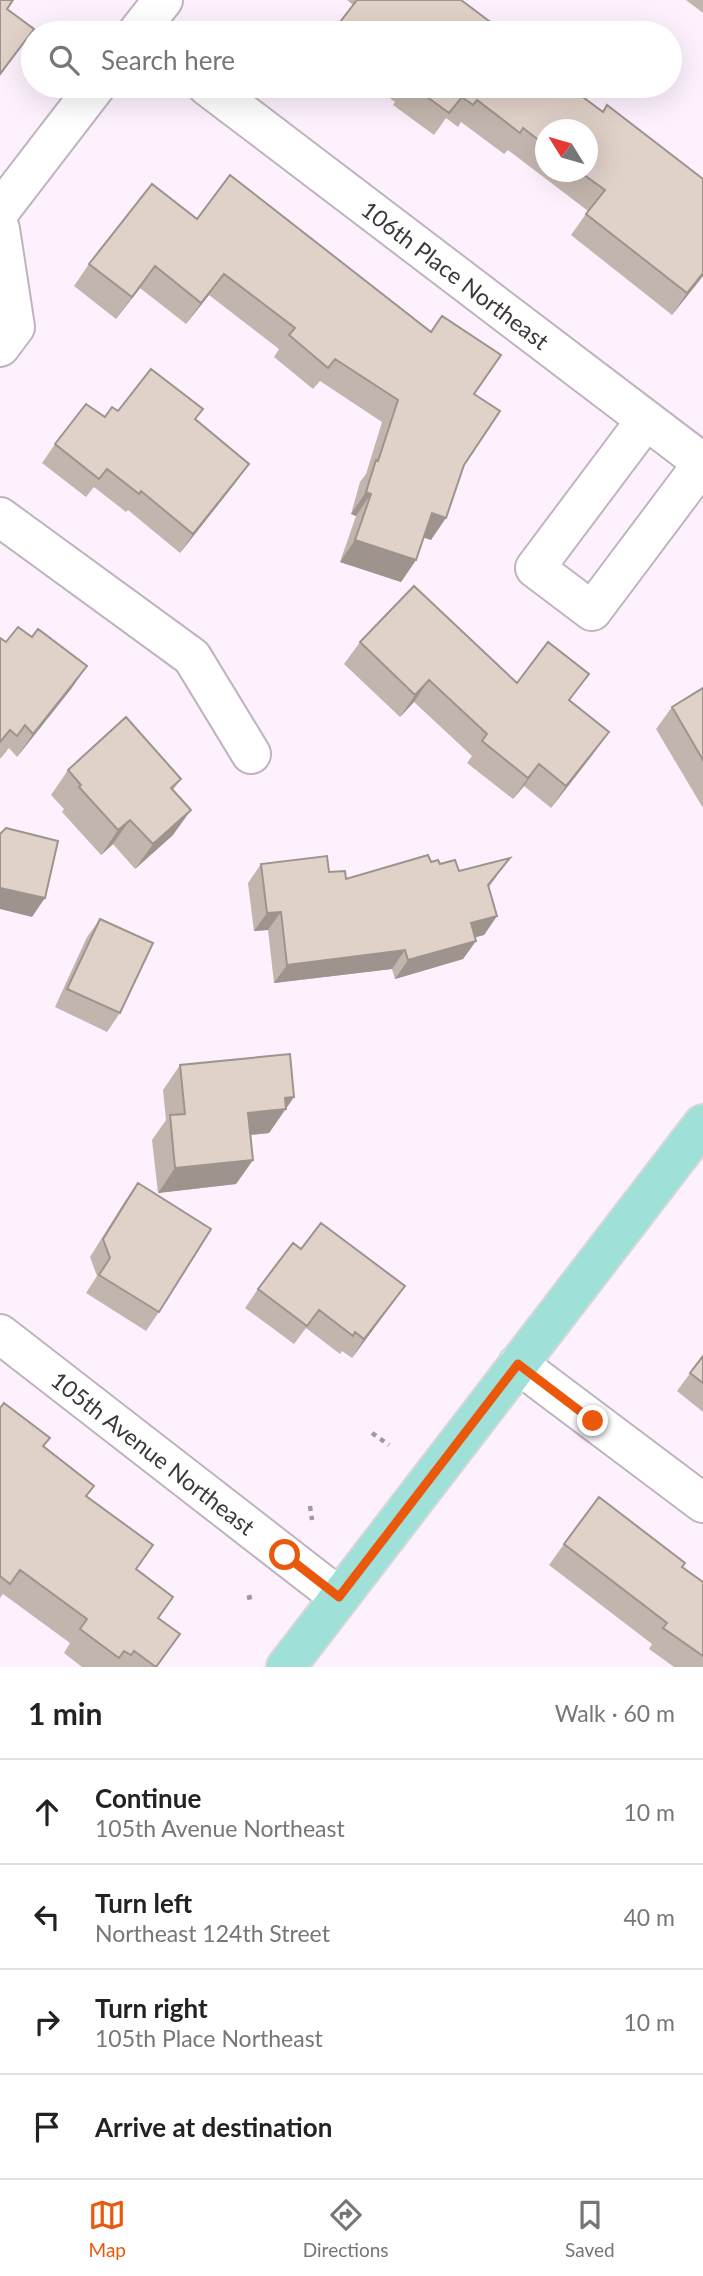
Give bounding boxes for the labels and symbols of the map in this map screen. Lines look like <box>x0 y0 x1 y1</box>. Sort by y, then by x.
north arrow <box>535 119 598 182</box>
street label: 106th Place Northeast <box>356 195 555 355</box>
street label: 105th Avenue Northeast <box>46 1365 261 1541</box>
route end <box>577 1405 608 1436</box>
route start <box>269 1539 300 1570</box>

